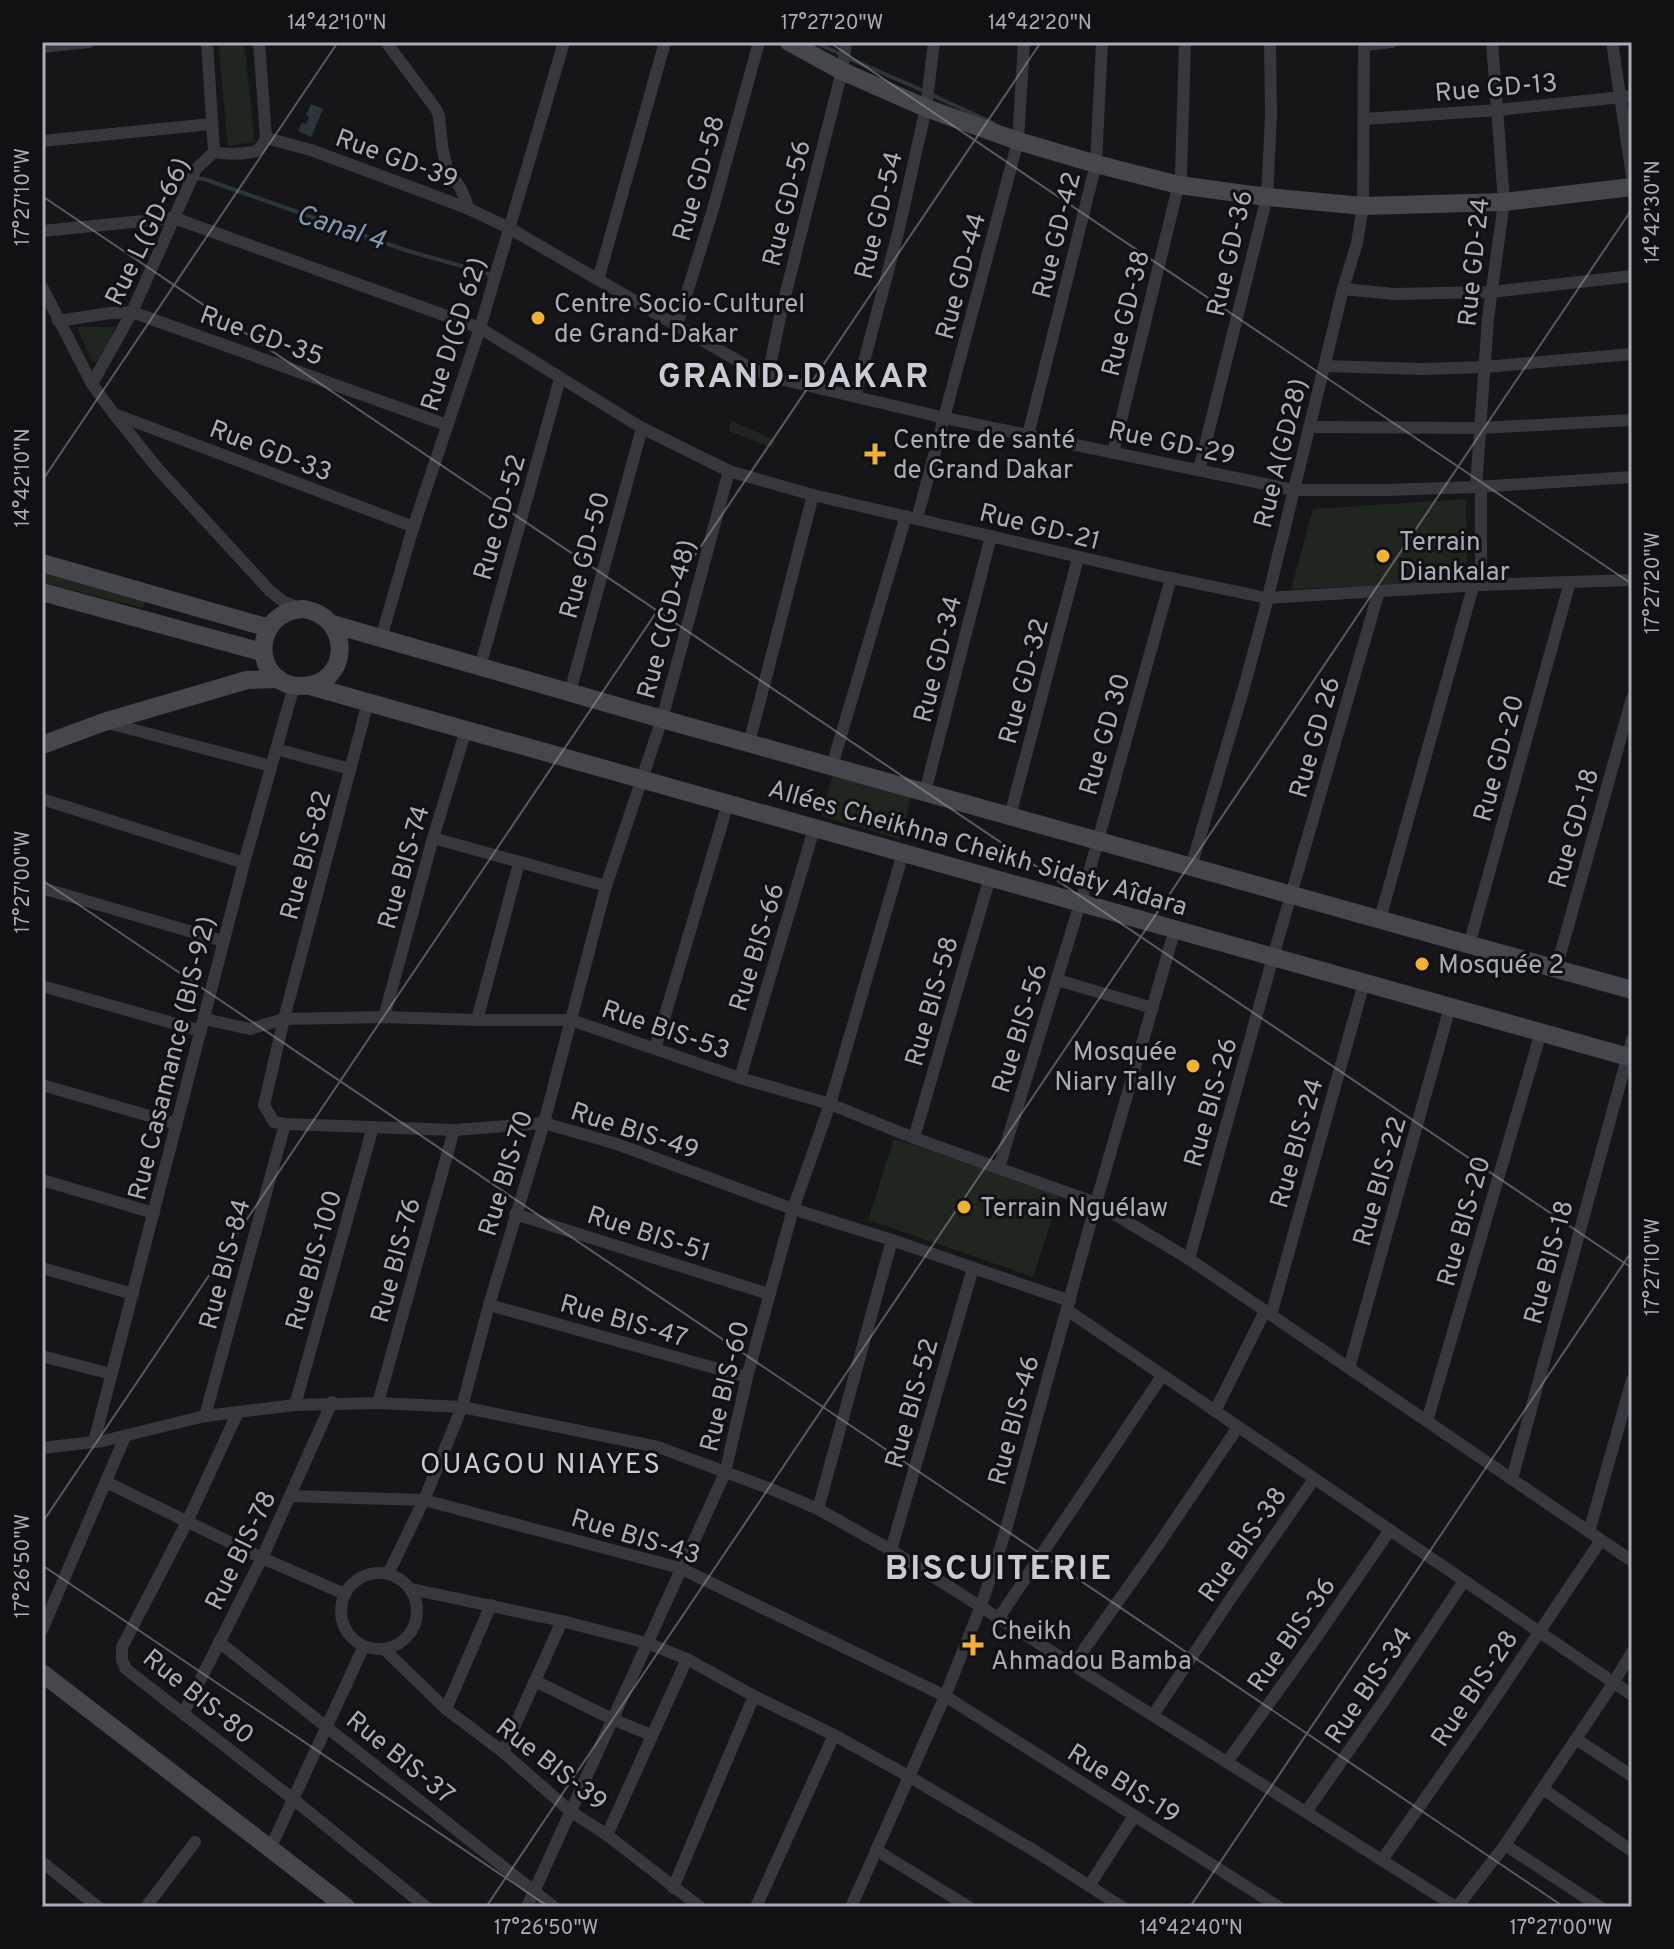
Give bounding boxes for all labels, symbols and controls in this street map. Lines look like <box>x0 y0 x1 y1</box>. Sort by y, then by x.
text: 14°42'10"N <box>287 11 387 37</box>
text: 17°27'20"W <box>781 11 883 37</box>
text: 14°42'20"N <box>988 11 1092 37</box>
street label: Rue GD-13 <box>1434 68 1559 111</box>
street label: Rue GD-58 <box>667 112 734 246</box>
street label: Rue GD-39 <box>330 123 462 198</box>
street label: Rue GD-56 <box>757 137 820 270</box>
text: 17°27'10"W <box>11 148 37 246</box>
street label: Rue GD-54 <box>849 148 912 283</box>
street label: Rue L(GD-66) <box>99 153 199 312</box>
text: 14°42'30"N <box>1641 160 1667 264</box>
street label: Rue GD-42 <box>1027 169 1090 302</box>
street label: Rue GD-36 <box>1201 187 1262 320</box>
street label: Rue GD-24 <box>1452 196 1499 328</box>
water label: Canal 4 <box>291 198 390 260</box>
street label: Rue GD-44 <box>930 210 995 344</box>
street label: Rue GD-38 <box>1096 247 1159 380</box>
street label: Rue D(GD 62) <box>415 253 496 416</box>
place label: Centre Socio-Culturel de Grand-Dakar <box>554 289 805 352</box>
street label: Rue GD-35 <box>195 300 328 375</box>
marker: Centre Socio-Culturel de Grand-Dakar <box>529 309 547 327</box>
district label: GRAND-DAKAR <box>658 357 930 400</box>
street label: Rue A(GD28) <box>1248 375 1317 532</box>
street label: Rue GD-33 <box>204 414 336 491</box>
street label: Rue GD-29 <box>1105 415 1238 474</box>
place label: Centre de santé de Grand Dakar <box>893 425 1075 488</box>
text: 14°42'10"N <box>11 428 37 528</box>
marker: Centre de santé de Grand Dakar <box>864 443 886 465</box>
street label: Rue GD-52 <box>468 451 535 584</box>
street label: Rue GD-50 <box>554 488 619 623</box>
street label: Rue GD-21 <box>976 498 1103 559</box>
place label: Terrain Diankalar <box>1399 527 1510 590</box>
text: 17°27'20"W <box>1641 532 1667 634</box>
street label: Rue C(GD-48) <box>631 536 706 703</box>
marker: Terrain Diankalar <box>1374 547 1392 565</box>
street label: Rue GD-34 <box>908 593 971 726</box>
street label: Rue GD-32 <box>993 615 1058 748</box>
street label: Rue GD 30 <box>1073 670 1140 799</box>
street label: Rue GD 26 <box>1283 673 1349 802</box>
street label: Rue GD-20 <box>1468 692 1533 826</box>
street label: Rue GD-18 <box>1543 765 1608 892</box>
street label: Allées Cheikhna Cheikh Sidaty Aîdara <box>764 774 1191 925</box>
street label: Rue BIS-82 <box>274 787 341 924</box>
street label: Rue BIS-74 <box>372 802 439 934</box>
text: 17°27'00"W <box>11 830 37 934</box>
street label: Rue BIS-66 <box>723 879 794 1016</box>
street label: Rue Casamance (BIS-92) <box>122 913 225 1204</box>
street label: Rue BIS-58 <box>899 933 968 1071</box>
place label: Mosquée 2 <box>1438 950 1564 983</box>
marker: Mosquée 2 <box>1413 955 1431 973</box>
street label: Rue BIS-56 <box>986 960 1057 1097</box>
street label: Rue BIS-53 <box>597 994 734 1069</box>
street label: Rue BIS-26 <box>1178 1034 1247 1171</box>
place label: Mosquée Niary Tally <box>1054 1037 1177 1100</box>
marker: Mosquée Niary Tally <box>1184 1057 1202 1075</box>
street label: Rue BIS-24 <box>1264 1075 1333 1212</box>
street label: Rue BIS-49 <box>566 1096 703 1169</box>
street label: Rue BIS-70 <box>473 1107 542 1241</box>
street label: Rue BIS-22 <box>1347 1113 1416 1250</box>
street label: Rue BIS-20 <box>1431 1153 1500 1291</box>
street label: Rue BIS-100 <box>280 1187 351 1335</box>
place label: Terrain Nguélaw <box>980 1193 1168 1226</box>
street label: Rue BIS-76 <box>365 1194 430 1327</box>
street label: Rue BIS-84 <box>193 1196 260 1334</box>
street label: Rue BIS-18 <box>1518 1197 1583 1328</box>
marker: Terrain Nguélaw <box>955 1198 973 1216</box>
street label: Rue BIS-51 <box>582 1200 714 1271</box>
text: 17°27'10"W <box>1641 1218 1667 1316</box>
street label: Rue BIS-47 <box>556 1288 691 1356</box>
street label: Rue BIS-60 <box>694 1318 759 1456</box>
street label: Rue BIS-52 <box>879 1335 948 1472</box>
street label: Rue BIS-46 <box>982 1352 1049 1489</box>
district label: OUAGOU NIAYES <box>420 1448 662 1484</box>
street label: Rue BIS-38 <box>1192 1481 1296 1609</box>
street label: Rue BIS-78 <box>199 1486 285 1616</box>
street label: Rue BIS-43 <box>567 1503 704 1574</box>
text: 17°26'50"W <box>11 1514 37 1618</box>
district label: BISCUITERIE <box>885 1549 1113 1592</box>
street label: Rue BIS-36 <box>1241 1572 1345 1699</box>
place label: Cheikh Ahmadou Bamba <box>991 1616 1192 1679</box>
street label: Rue BIS-34 <box>1319 1622 1421 1751</box>
street label: Rue BIS-28 <box>1425 1625 1527 1754</box>
marker: Cheikh Ahmadou Bamba <box>962 1634 984 1656</box>
street label: Rue BIS-80 <box>135 1643 260 1753</box>
street label: Rue BIS-37 <box>338 1705 461 1813</box>
street label: Rue BIS-39 <box>488 1712 613 1820</box>
street label: Rue BIS-19 <box>1060 1737 1185 1833</box>
text: 17°26'50"W <box>494 1916 598 1942</box>
text: 14°42'40"N <box>1139 1916 1243 1942</box>
text: 17°27'00"W <box>1509 1916 1613 1942</box>

